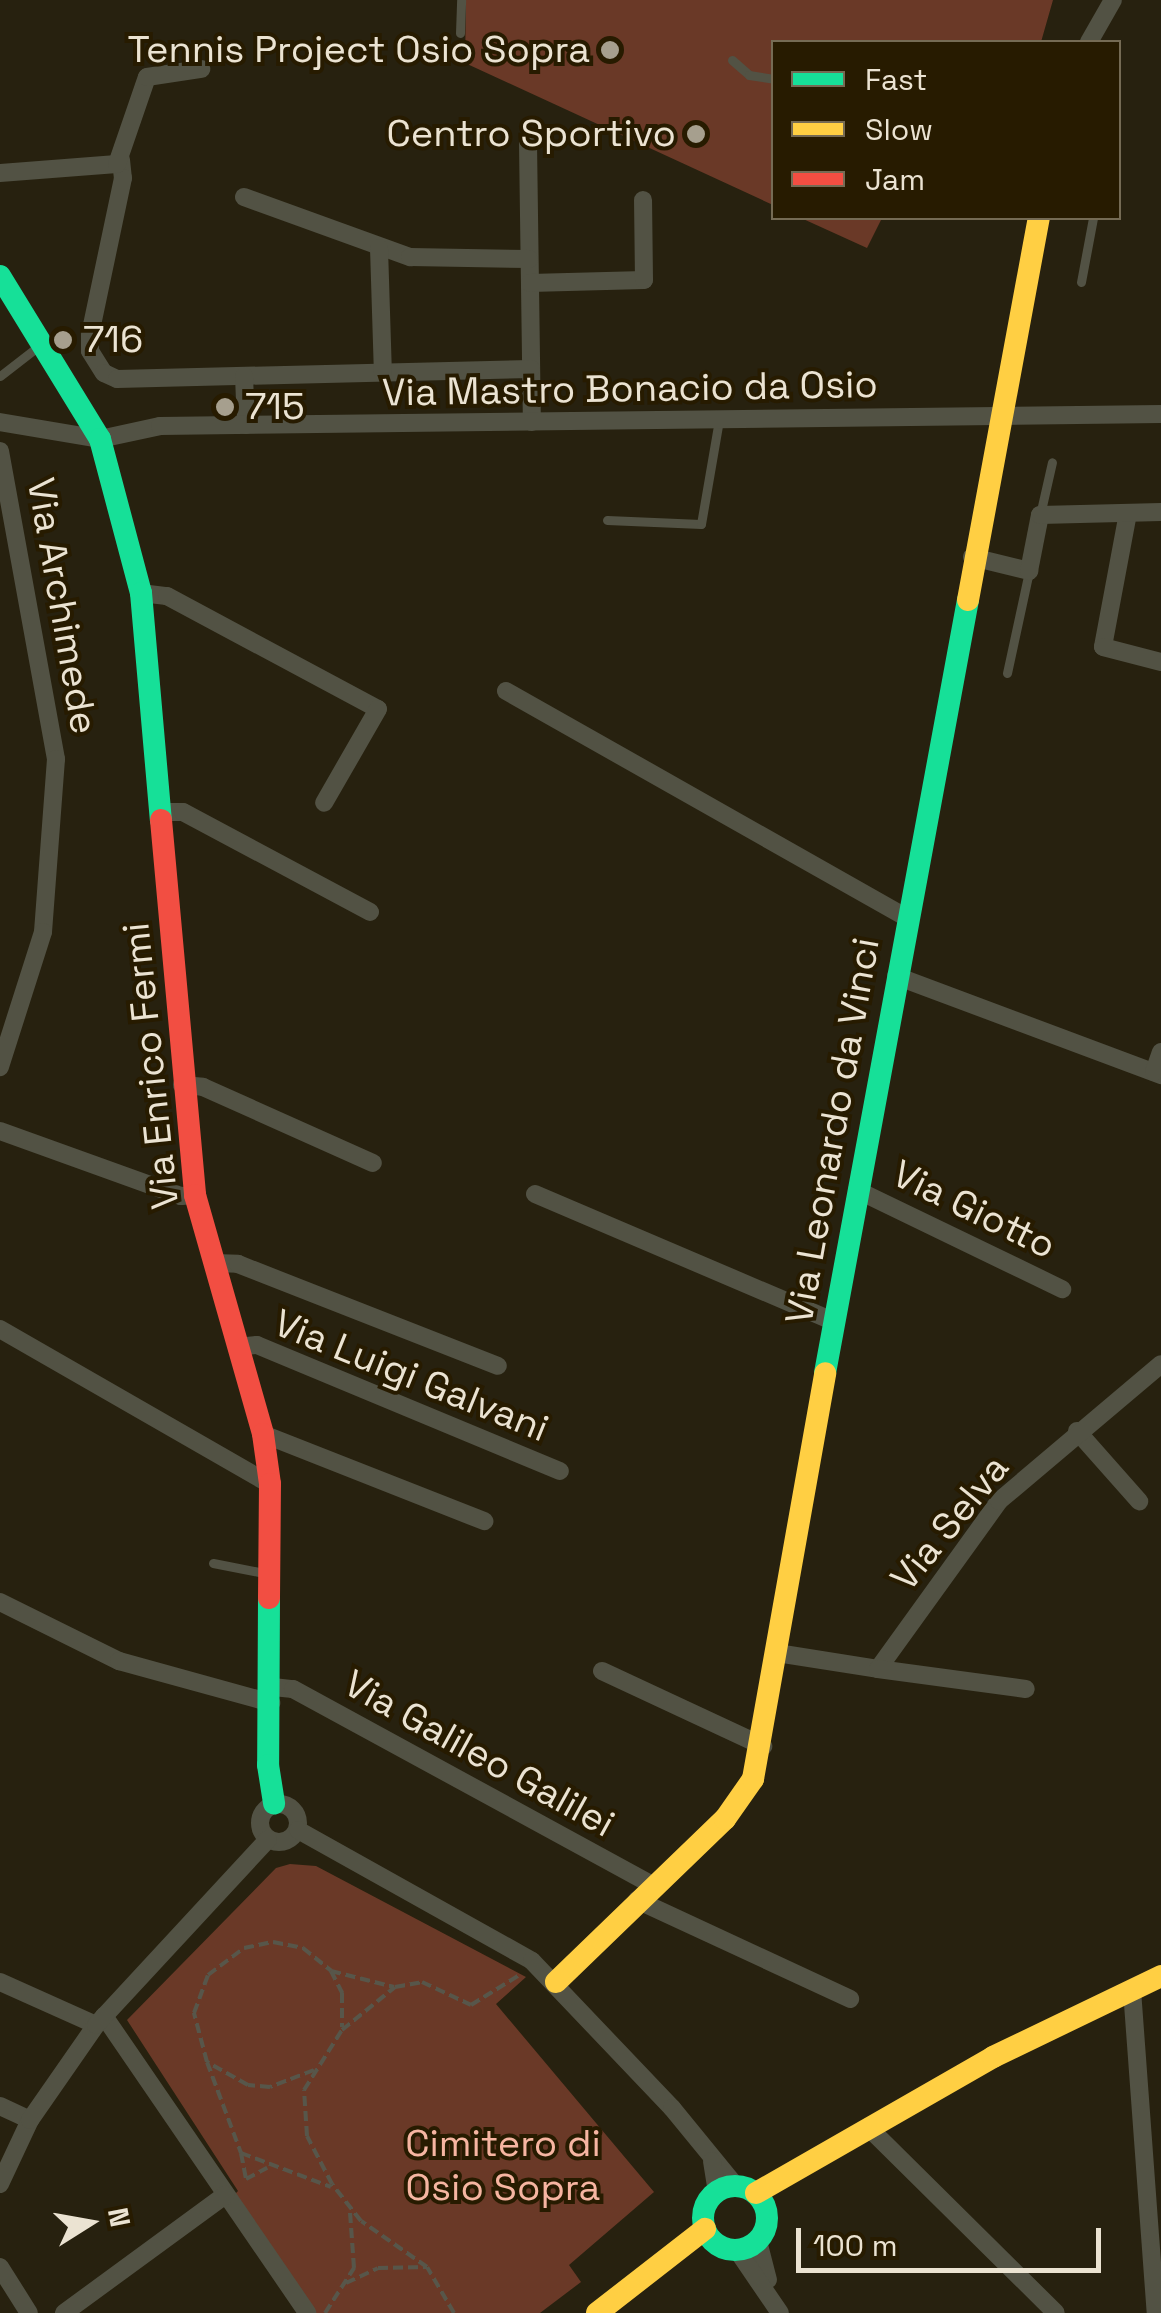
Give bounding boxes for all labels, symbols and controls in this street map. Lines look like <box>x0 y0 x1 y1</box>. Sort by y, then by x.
place label: Tennis Project Osio Sopra <box>127 27 590 73</box>
marker: Tennis Project Osio Sopra <box>599 39 621 61</box>
legend <box>771 40 1121 220</box>
text: Fast <box>865 60 927 99</box>
text: Slow <box>865 110 933 149</box>
place label: Centro Sportivo <box>386 111 676 157</box>
marker: Centro Sportivo <box>685 123 707 145</box>
text: Jam <box>865 160 925 199</box>
place label: 716 <box>83 317 143 363</box>
marker: 716 <box>52 329 74 351</box>
street label: Via Mastro Bonacio da Osio <box>382 362 878 416</box>
place label: 715 <box>245 384 305 430</box>
marker: 715 <box>214 396 236 418</box>
street label: Via Archimede <box>17 474 107 738</box>
street label: Via Enrico Fermi <box>113 920 189 1212</box>
street label: Via Leonardo da Vinci <box>777 934 889 1328</box>
street label: Via Giotto <box>885 1151 1063 1269</box>
street label: Via Luigi Galvani <box>267 1300 555 1452</box>
street label: Via Selva <box>882 1446 1018 1600</box>
street label: Via Galileo Galilei <box>336 1661 622 1847</box>
park label: Cimitero di Osio Sopra <box>405 2121 601 2210</box>
north arrow <box>40 2173 140 2273</box>
text: N <box>100 2205 139 2230</box>
scale bar <box>801 2208 1106 2270</box>
text: 100 m <box>813 2226 898 2265</box>

